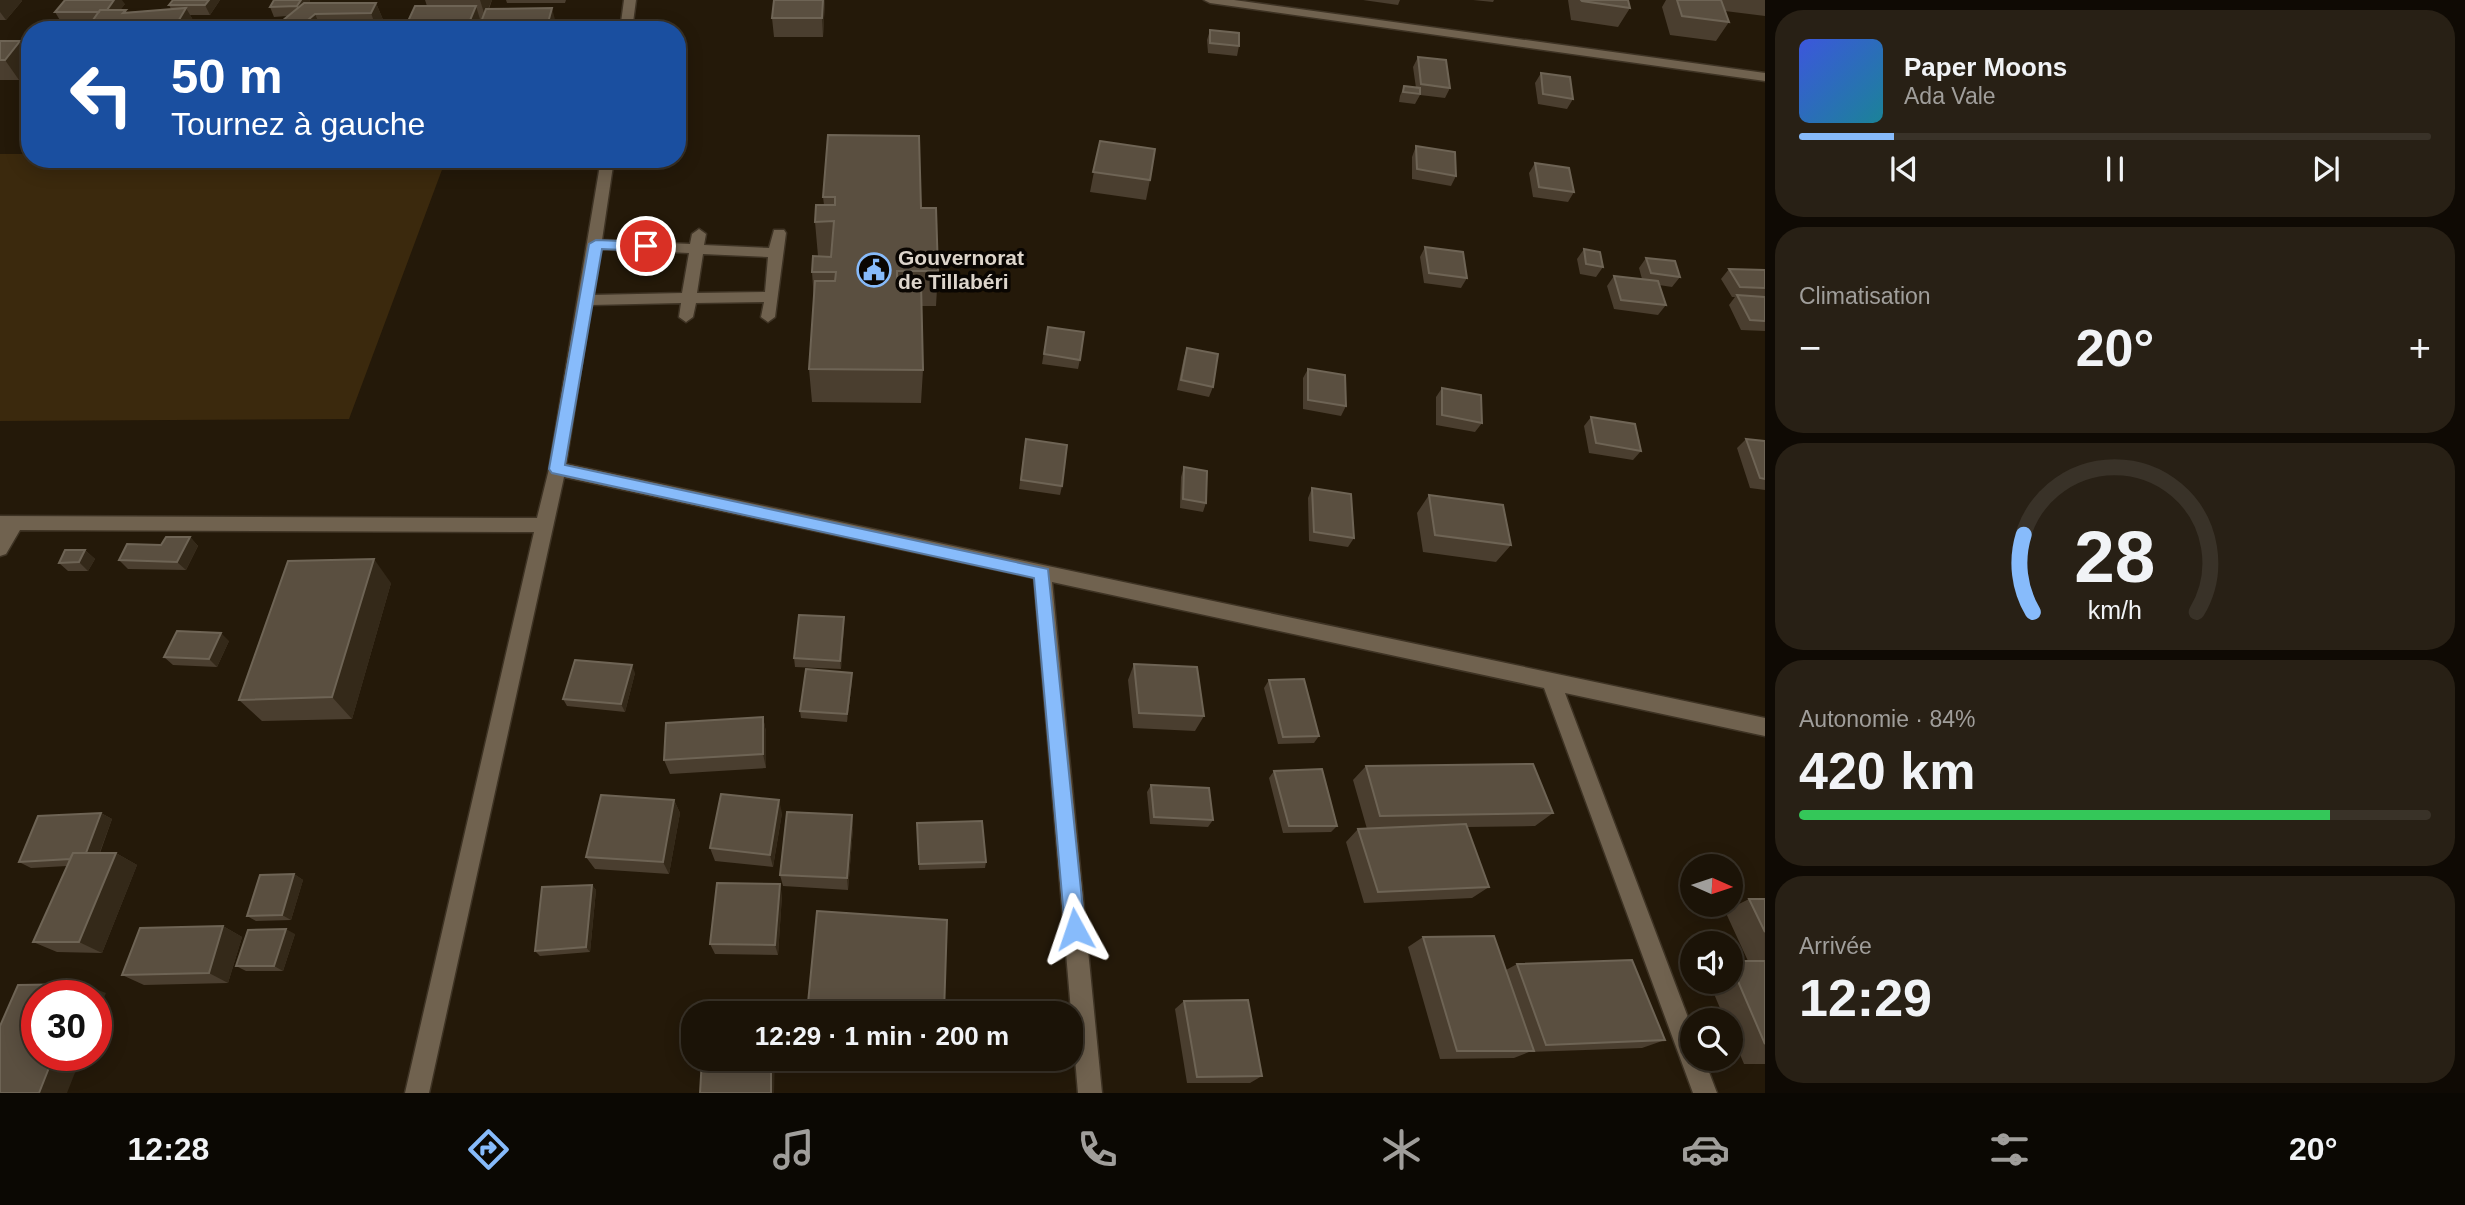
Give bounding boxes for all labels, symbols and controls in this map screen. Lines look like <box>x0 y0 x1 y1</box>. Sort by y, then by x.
icon: left <box>56 49 147 140</box>
text: 50 m <box>171 49 283 103</box>
text: Paper Moons <box>1904 52 2067 82</box>
text: Ada Vale <box>1904 83 1996 109</box>
text: Tournez à gauche <box>171 106 425 142</box>
icon: previous <box>1885 150 1923 188</box>
icon: pause <box>2096 150 2134 188</box>
icon: next <box>2307 150 2345 188</box>
pin <box>616 216 676 276</box>
icon: arrive <box>627 227 665 265</box>
place label: Gouvernorat de Tillabéri <box>898 246 1024 293</box>
public building icon: Gouvernorat de Tillabéri <box>855 251 893 289</box>
text: Climatisation <box>1799 283 1931 309</box>
text: 20° <box>2076 319 2154 377</box>
text: − <box>1799 327 1821 369</box>
text: + <box>2409 327 2431 369</box>
text: 28 <box>2075 517 2155 598</box>
text: km/h <box>2088 596 2142 624</box>
text: Autonomie · 84% <box>1799 706 1975 732</box>
text: 420 km <box>1799 742 1975 800</box>
north arrow <box>1680 854 1743 917</box>
map controls <box>1680 854 1743 1071</box>
position arrow <box>1038 892 1112 966</box>
button: sound <box>1680 931 1743 994</box>
text: Arrivée <box>1799 933 1872 959</box>
text: 12:29 <box>1799 969 1932 1027</box>
speed limit sign: 30 <box>21 980 112 1071</box>
button: search <box>1680 1008 1743 1071</box>
text: 12:29 · 1 min · 200 m <box>755 1021 1009 1051</box>
icon: directions <box>464 1125 513 1174</box>
icon: music <box>769 1125 818 1174</box>
icon: phone <box>1073 1125 1122 1174</box>
icon: climate <box>1377 1125 1426 1174</box>
icon: car <box>1681 1125 1730 1174</box>
icon: filters <box>1985 1125 2034 1174</box>
text: 12:28 <box>128 1131 209 1167</box>
text: 20° <box>2289 1131 2337 1167</box>

